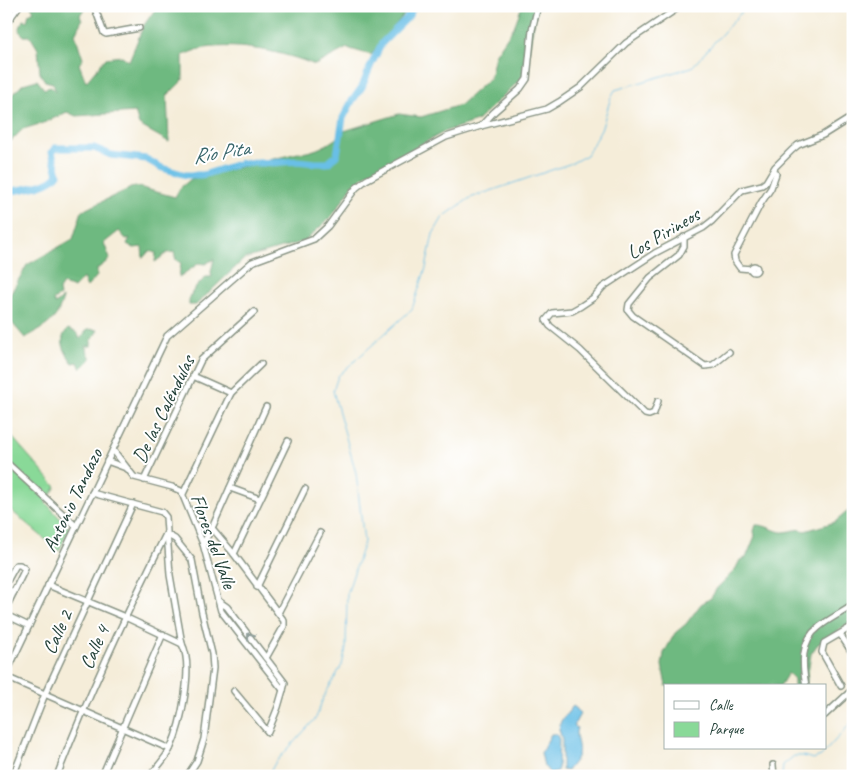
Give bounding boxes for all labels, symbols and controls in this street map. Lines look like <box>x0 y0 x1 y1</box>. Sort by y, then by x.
water label: Río Pita <box>191 134 254 169</box>
street label: Los Pirineos <box>622 201 706 265</box>
street label: De las Caléndulas <box>127 350 201 467</box>
street label: Antonio Tandazo <box>37 444 109 556</box>
street label: Flores del Valle <box>185 491 243 593</box>
street label: Calle 2 <box>37 605 79 658</box>
street label: Calle 4 <box>74 620 116 673</box>
one-way arrow <box>247 633 255 642</box>
legend <box>664 684 826 750</box>
text: Calle <box>709 696 734 715</box>
text: Parque <box>709 720 745 739</box>

